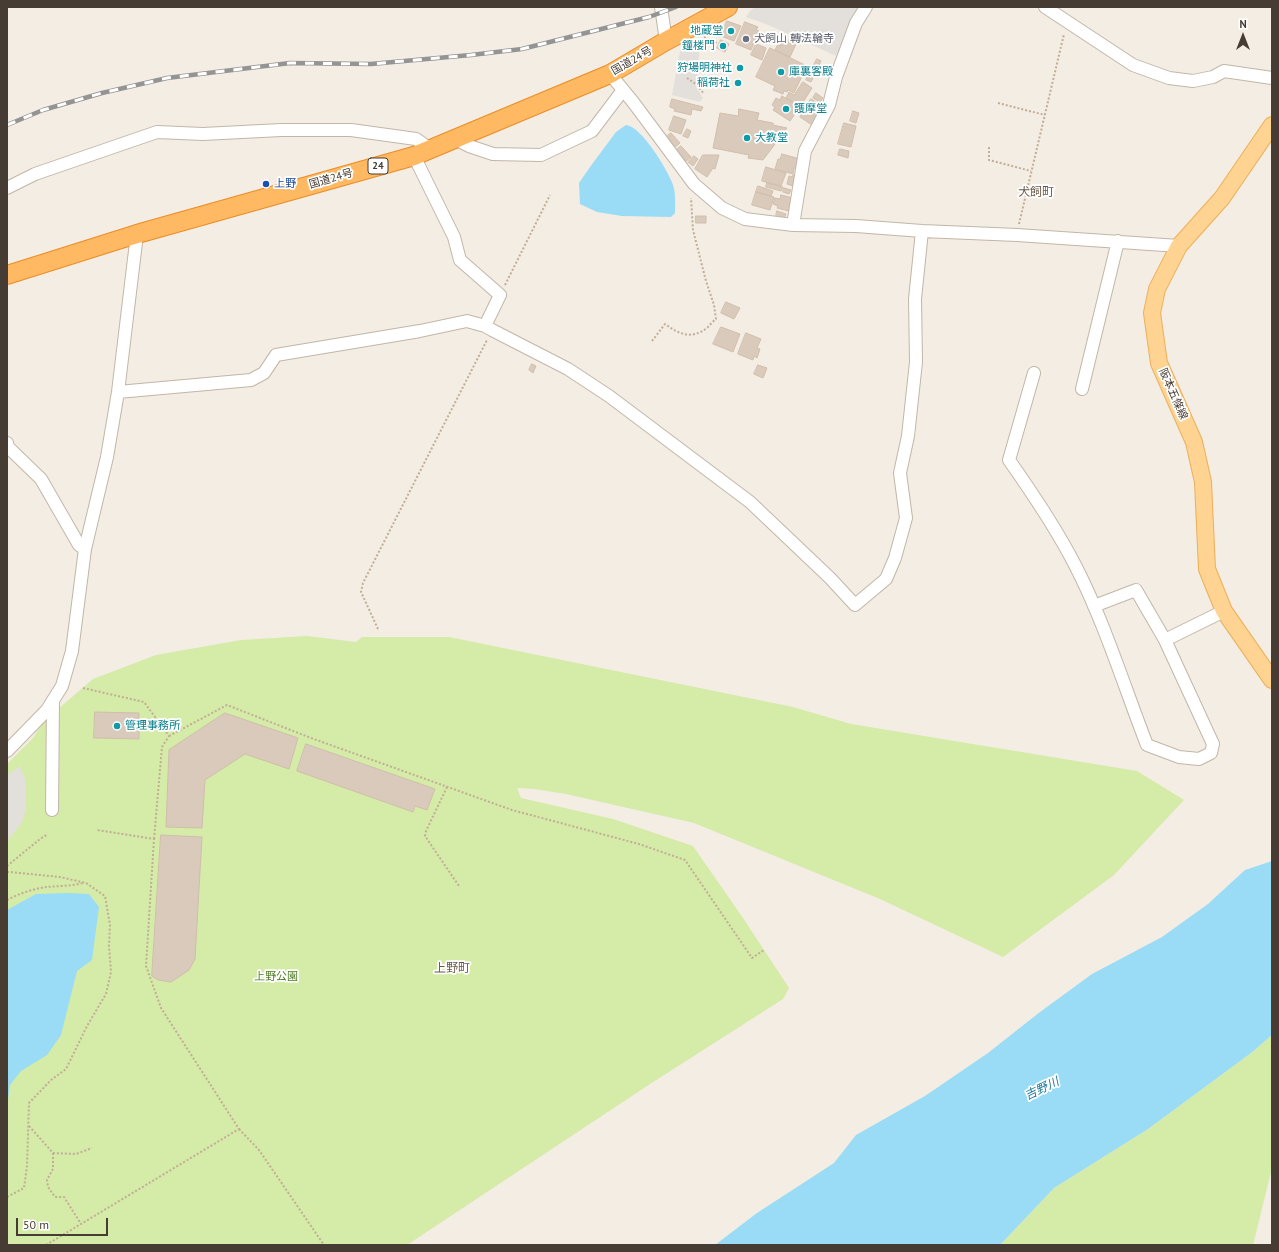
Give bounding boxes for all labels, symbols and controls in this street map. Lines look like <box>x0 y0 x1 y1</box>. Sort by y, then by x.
north arrow <box>1223 16 1263 56</box>
text: N <box>1239 17 1247 31</box>
place label: 地蔵堂 <box>690 24 723 38</box>
marker: 地蔵堂 <box>726 26 736 36</box>
place label: 犬飼山 轉法輪寺 <box>754 32 834 46</box>
marker: 犬飼山 轉法輪寺 <box>741 34 751 44</box>
place label: 鐘楼門 <box>682 39 715 53</box>
marker: 鐘楼門 <box>718 41 728 51</box>
street label: 国道24号 <box>609 44 655 78</box>
place label: 狩場明神社 <box>677 61 732 75</box>
marker: 狩場明神社 <box>735 63 745 73</box>
place label: 庫裏客殿 <box>789 65 833 79</box>
marker: 庫裏客殿 <box>776 67 786 77</box>
place label: 稲荷社 <box>697 76 730 90</box>
marker: 稲荷社 <box>733 78 743 88</box>
place label: 護摩堂 <box>794 102 827 116</box>
marker: 護摩堂 <box>781 104 791 114</box>
place label: 大教堂 <box>755 131 788 145</box>
marker: 大教堂 <box>742 133 752 143</box>
road number: 24 <box>368 158 388 174</box>
street label: 国道24号 <box>308 166 354 192</box>
place label: 上野 <box>274 177 296 191</box>
marker: 上野 <box>261 179 271 189</box>
district label: 犬飼町 <box>1018 186 1054 200</box>
street label: 阪本五條線 <box>1156 366 1190 422</box>
place label: 管理事務所 <box>125 719 180 733</box>
marker: 管理事務所 <box>112 721 122 731</box>
district label: 上野町 <box>434 962 470 976</box>
park label: 上野公園 <box>254 970 298 984</box>
water label: 吉野川 <box>1023 1075 1061 1103</box>
scale bar <box>18 1210 110 1236</box>
text: 50 m <box>23 1217 49 1232</box>

